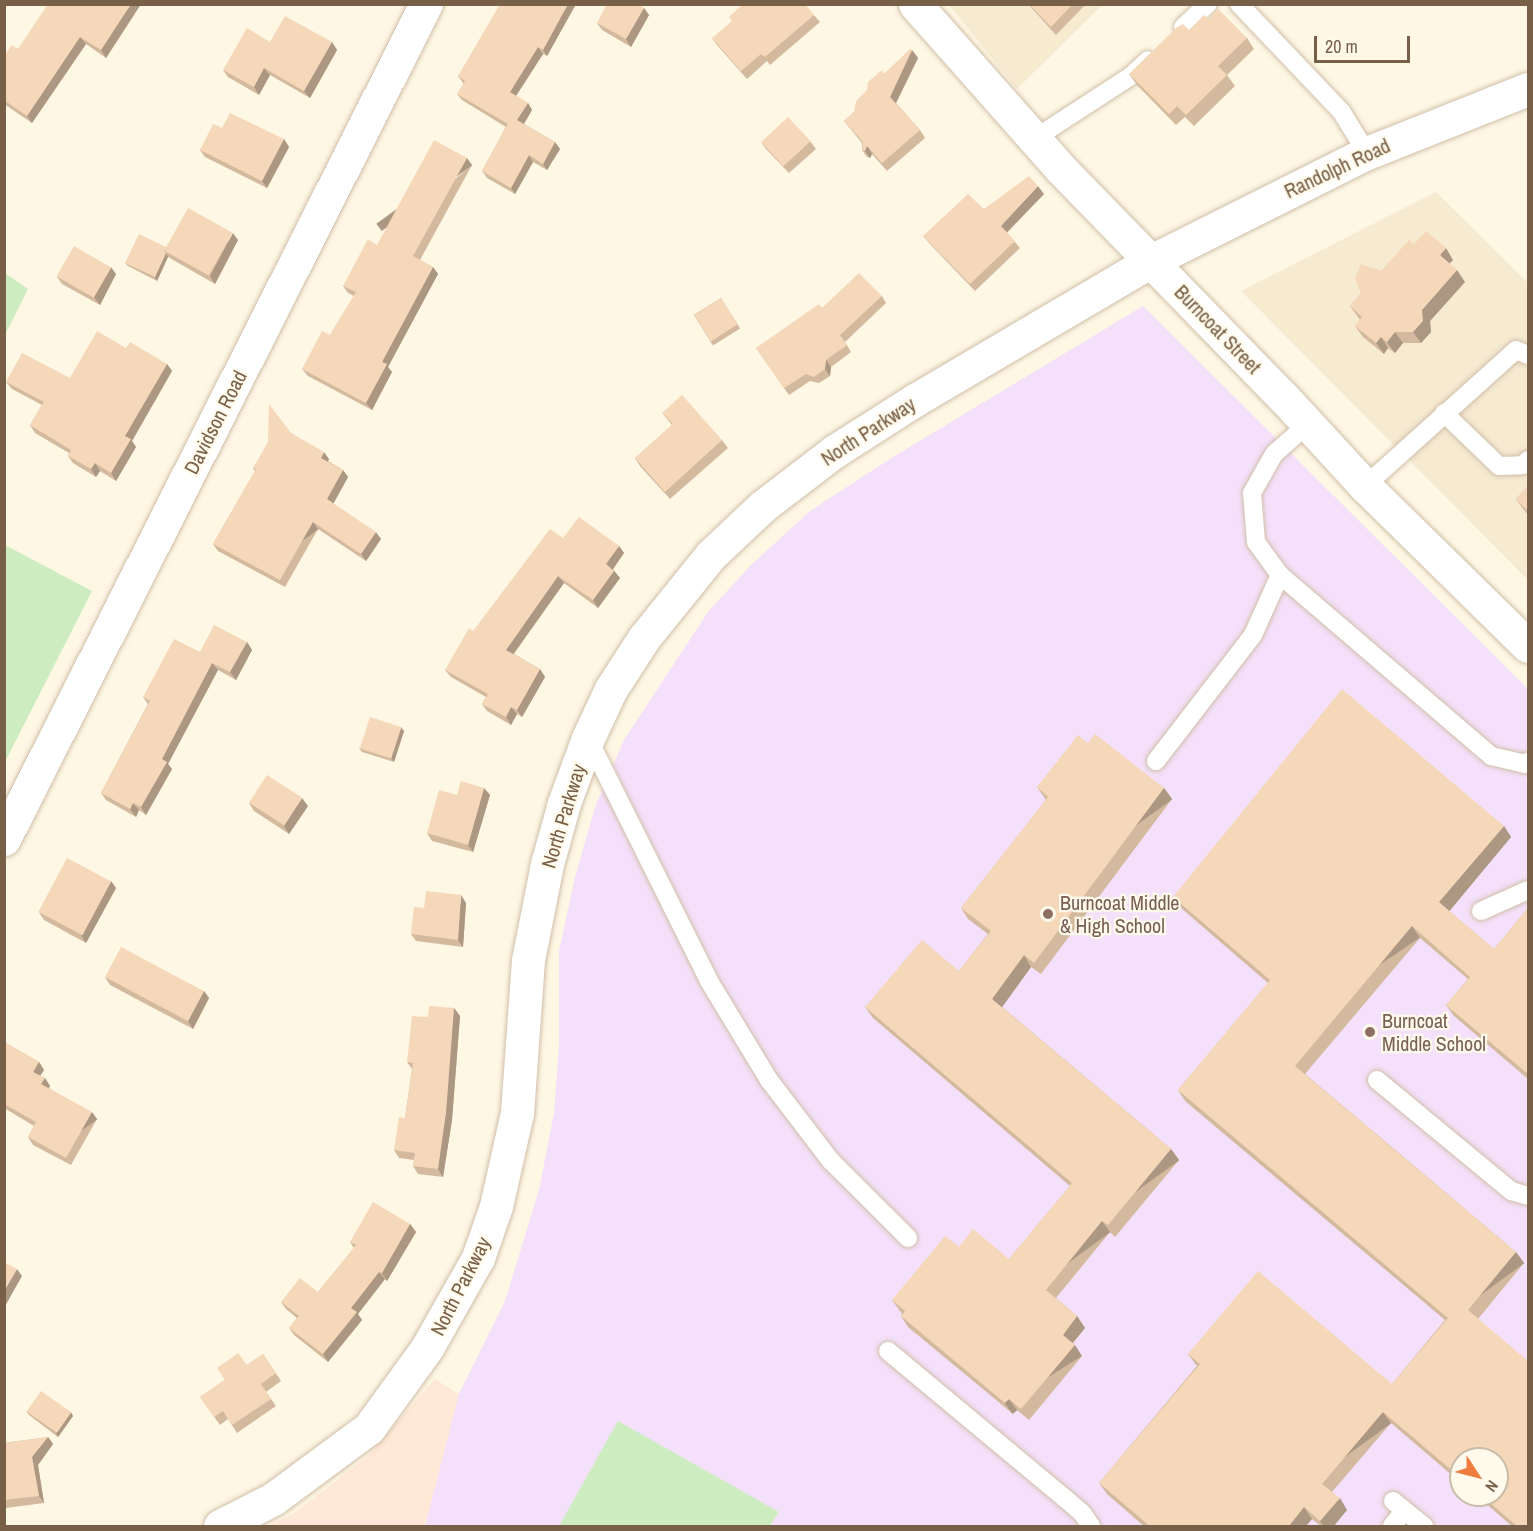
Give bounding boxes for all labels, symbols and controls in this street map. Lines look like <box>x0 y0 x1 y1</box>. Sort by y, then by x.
scale bar <box>1317 24 1413 62</box>
text: 20 m <box>1325 34 1358 59</box>
street label: Randolph Road <box>1280 133 1394 203</box>
street label: Burncoat Street <box>1170 280 1266 378</box>
street label: Davidson Road <box>179 366 251 478</box>
street label: North Parkway <box>816 392 920 470</box>
street label: North Parkway <box>536 761 590 871</box>
place label: Burncoat Middle & High School <box>1060 891 1179 938</box>
marker: Burncoat Middle & High School <box>1041 907 1055 921</box>
place label: Burncoat Middle School <box>1382 1008 1486 1055</box>
marker: Burncoat Middle School <box>1363 1025 1377 1039</box>
street label: North Parkway <box>425 1233 495 1339</box>
north arrow <box>1449 1447 1509 1507</box>
text: N <box>1480 1476 1504 1497</box>

